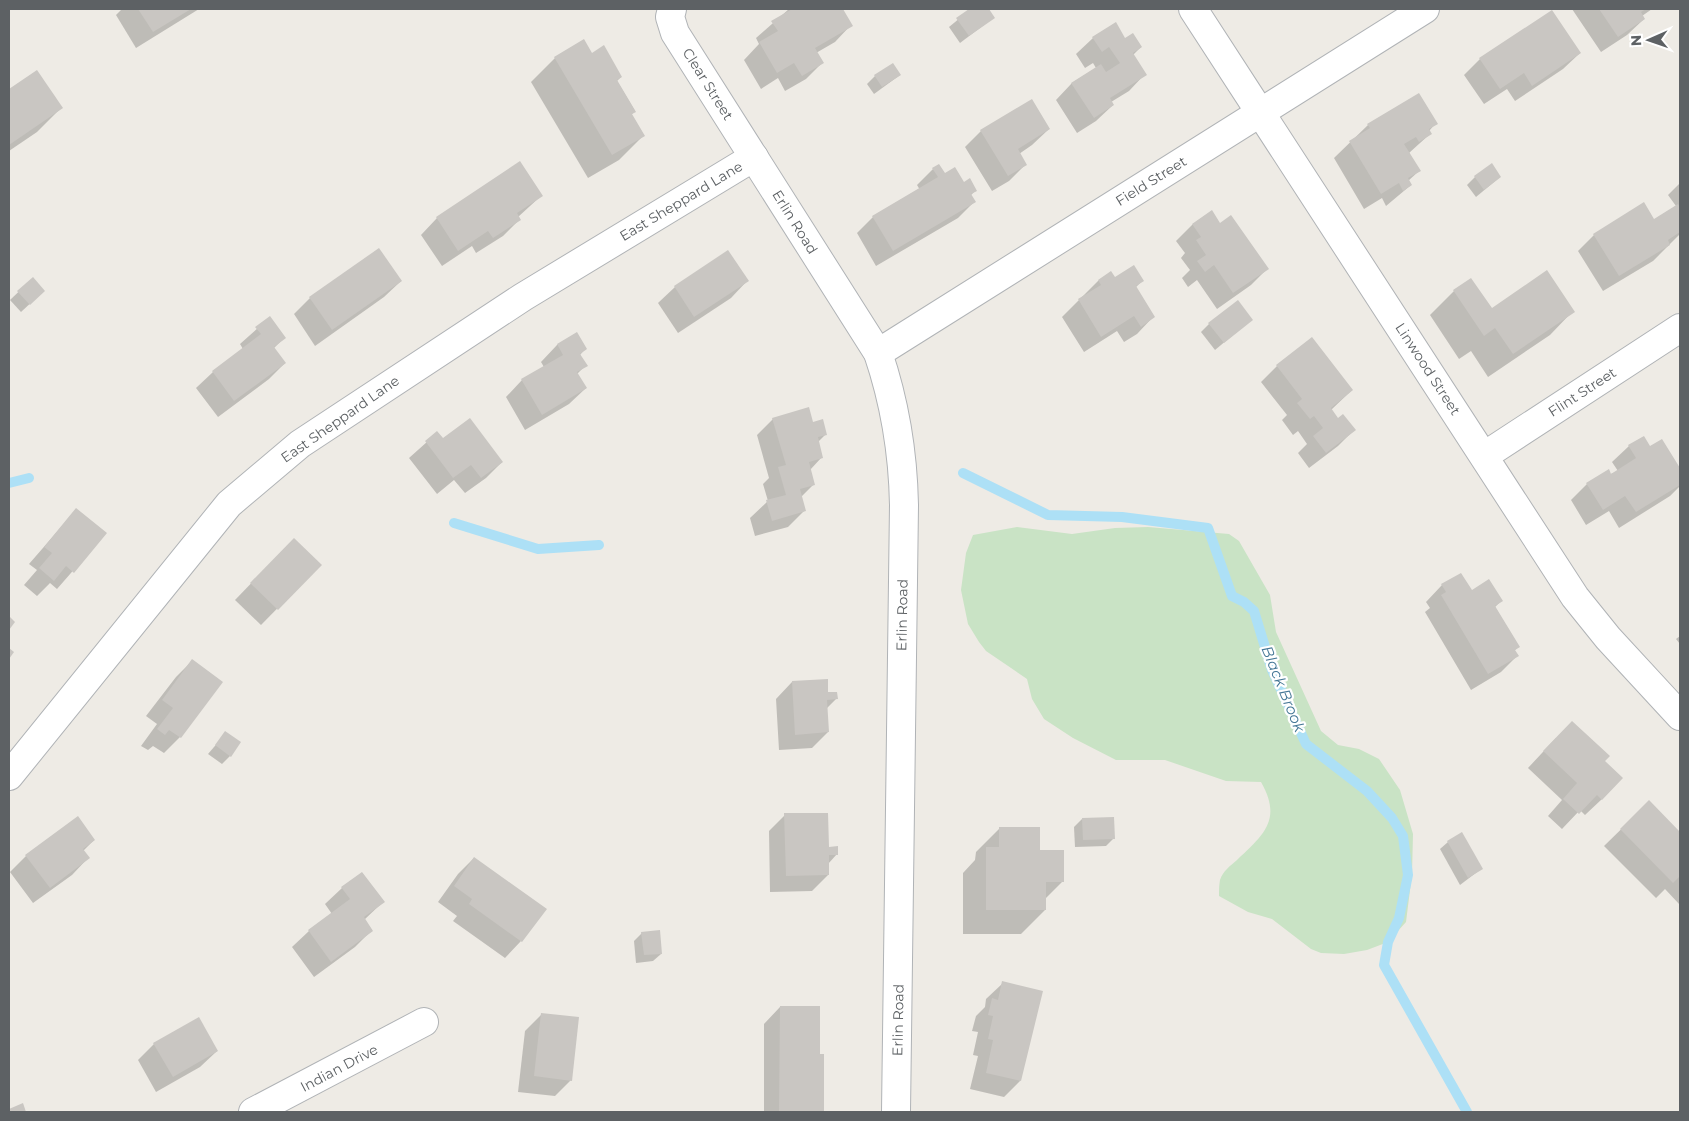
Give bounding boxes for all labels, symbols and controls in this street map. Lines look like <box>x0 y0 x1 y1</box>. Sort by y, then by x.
north arrow <box>1624 15 1674 65</box>
text: N <box>1627 34 1645 46</box>
street label: Clear Street <box>679 45 737 124</box>
street label: Field Street <box>1112 152 1190 210</box>
street label: East Sheppard Lane <box>616 157 746 245</box>
street label: Erlin Road <box>768 187 822 257</box>
street label: Linwood Street <box>1391 319 1465 419</box>
street label: Flint Street <box>1545 363 1620 421</box>
street label: East Sheppard Lane <box>277 371 403 467</box>
street label: Erlin Road <box>892 579 912 651</box>
water label: Black Brook <box>1258 643 1310 736</box>
street label: Erlin Road <box>888 984 908 1056</box>
street label: Indian Drive <box>297 1040 381 1096</box>

